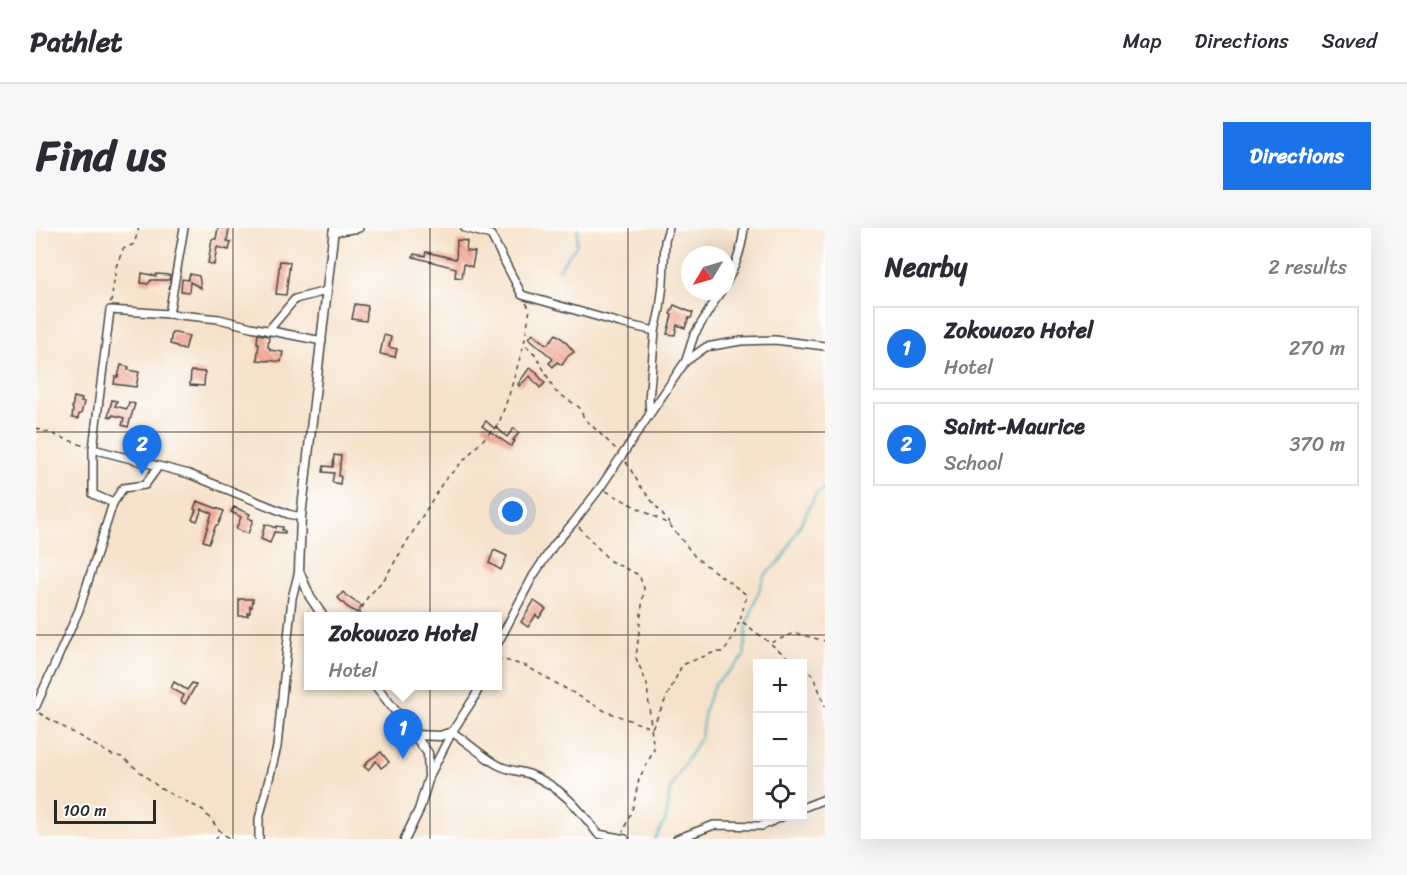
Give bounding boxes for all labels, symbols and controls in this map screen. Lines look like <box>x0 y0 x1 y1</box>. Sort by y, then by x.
text: Pathlet <box>30 17 123 66</box>
text: Map <box>1123 22 1161 60</box>
text: Directions <box>1194 22 1289 60</box>
text: Saved <box>1322 22 1377 60</box>
text: Find us <box>36 119 166 193</box>
button: Directions <box>1223 122 1371 190</box>
text: Nearby <box>885 244 967 290</box>
north arrow <box>681 246 735 300</box>
text: 2 results <box>1268 250 1347 285</box>
text: Zokouozo Hotel <box>944 311 1093 350</box>
text: 1 <box>902 331 911 366</box>
text: 270 m <box>1289 331 1345 366</box>
text: Hotel <box>944 350 993 385</box>
text: Saint-Maurice <box>944 407 1085 446</box>
pin: 2 <box>122 426 162 475</box>
text: 2 <box>901 427 912 462</box>
text: 370 m <box>1289 427 1345 462</box>
text: School <box>944 446 1003 481</box>
your location <box>498 497 527 526</box>
popup <box>304 612 502 690</box>
text: Zokouozo Hotel <box>328 614 478 653</box>
text: Hotel <box>328 653 377 688</box>
map controls <box>753 659 807 821</box>
button: + <box>753 659 807 713</box>
pin: 1 <box>384 710 422 759</box>
button: − <box>753 713 807 767</box>
button: locate <box>753 767 807 821</box>
text: 100 m <box>63 796 107 825</box>
scale bar <box>54 797 156 824</box>

